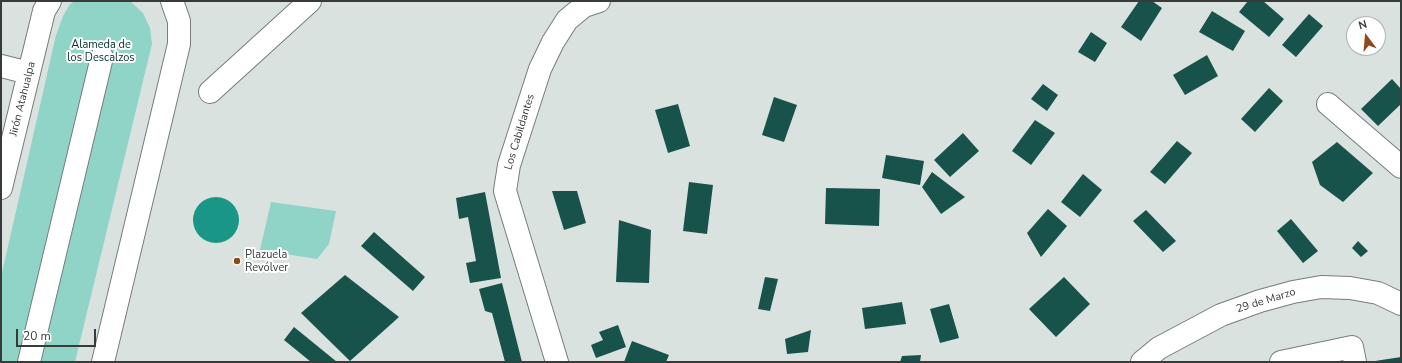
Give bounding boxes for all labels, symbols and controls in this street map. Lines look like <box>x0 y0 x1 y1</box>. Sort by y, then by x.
north arrow <box>1346 16 1386 56</box>
text: N <box>1357 17 1369 33</box>
park label: Alameda de los Descalzos <box>67 38 135 64</box>
street label: Jirón Atahualpa <box>7 60 39 138</box>
street label: Los Cabildantes <box>502 92 538 172</box>
place label: Plazuela Revólver <box>245 248 288 274</box>
marker: Plazuela Revólver <box>232 256 242 266</box>
street label: 29 de Marzo <box>1235 286 1297 316</box>
scale bar <box>18 321 98 347</box>
text: 20 m <box>23 328 51 344</box>

